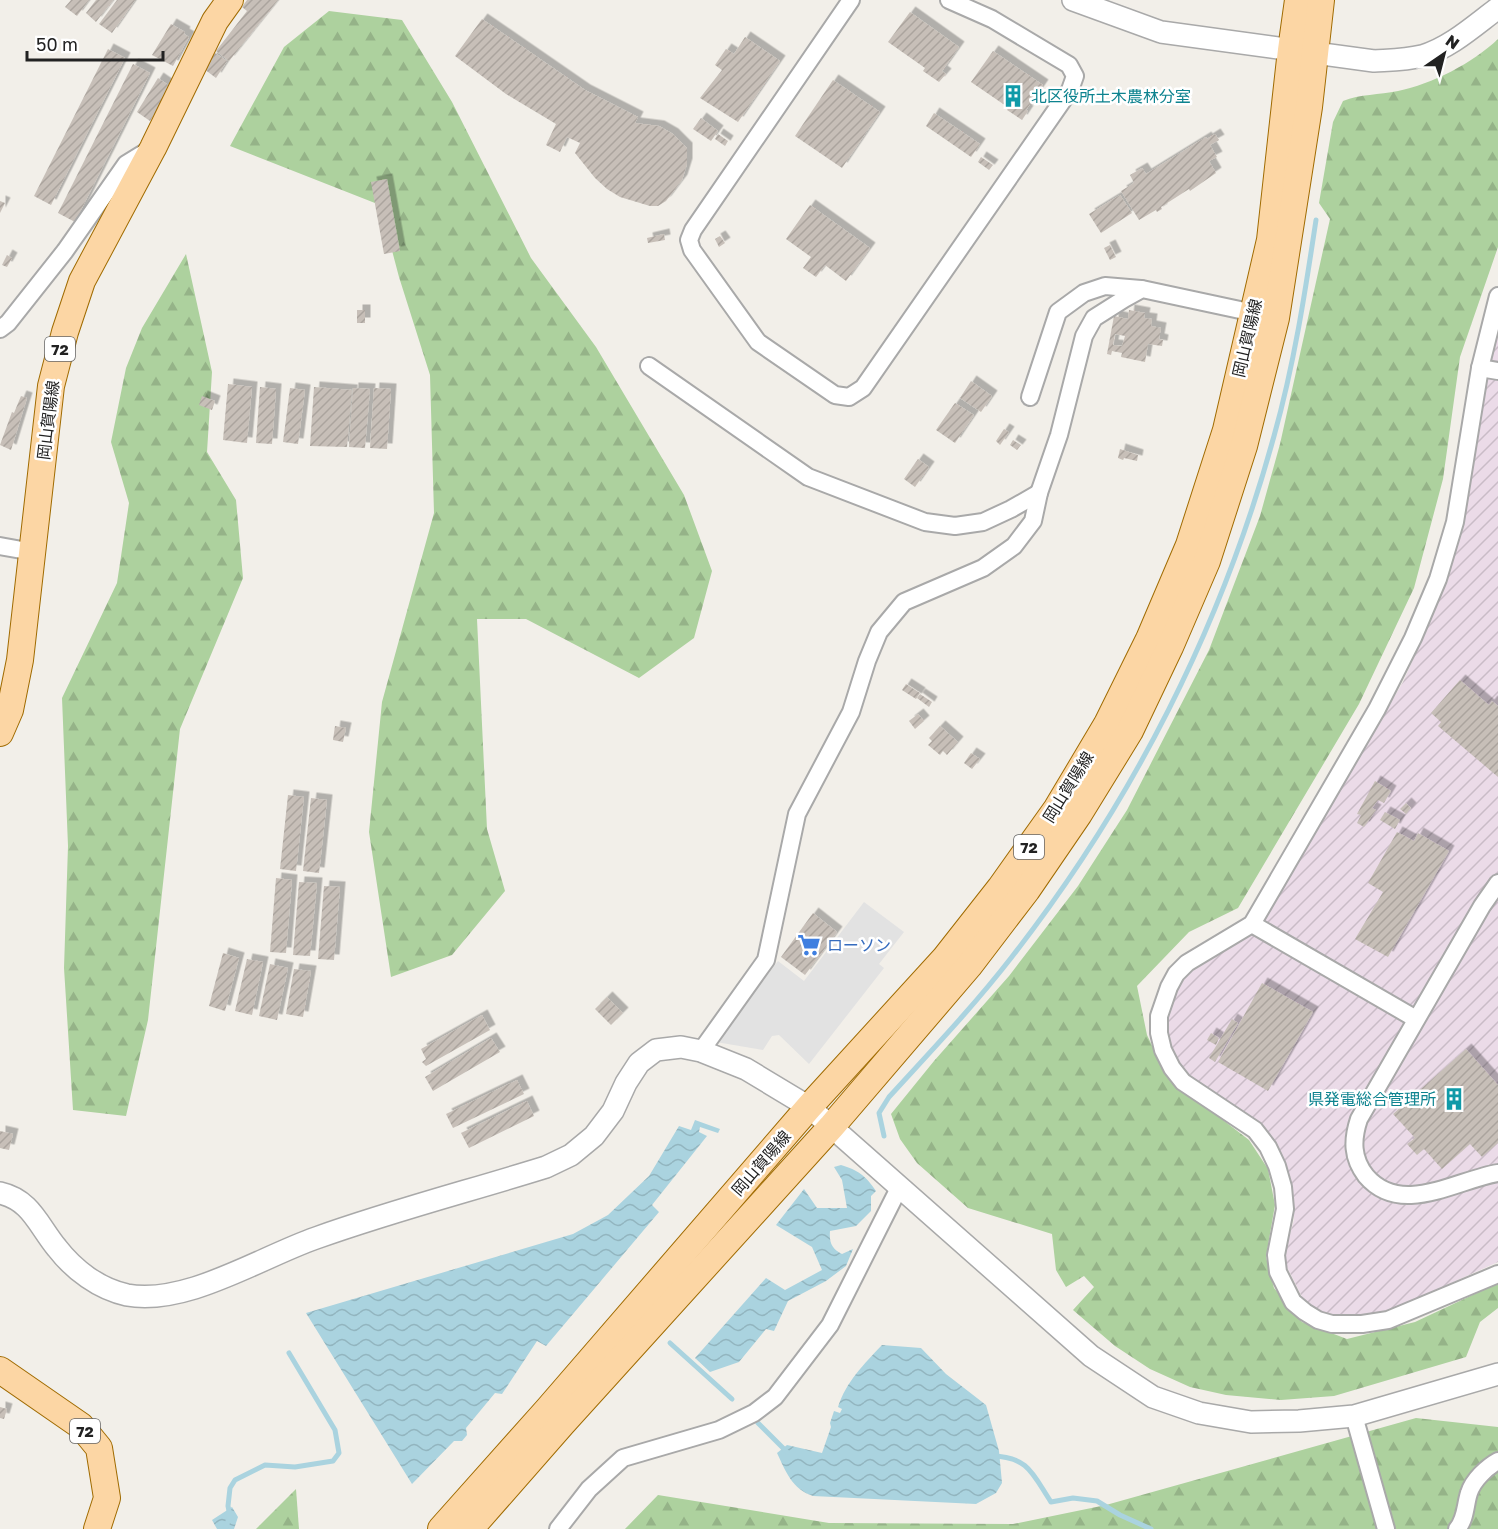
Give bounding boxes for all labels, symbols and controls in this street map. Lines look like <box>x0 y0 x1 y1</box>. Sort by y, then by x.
scale bar <box>27 24 164 62</box>
north arrow <box>1414 24 1474 84</box>
text: N <box>1442 30 1463 53</box>
text: 50 m <box>36 33 78 55</box>
building icon: 北区役所土木農林分室 <box>1000 83 1026 109</box>
place label: 北区役所土木農林分室 <box>1031 86 1191 106</box>
street label: 岡山賀陽線 <box>1228 297 1266 379</box>
road number: 72 <box>45 337 75 361</box>
street label: 岡山賀陽線 <box>33 379 63 461</box>
street label: 岡山賀陽線 <box>1038 748 1098 826</box>
road number: 72 <box>1014 835 1044 859</box>
supermarket icon: ローソン <box>796 932 822 958</box>
place label: ローソン <box>827 935 891 955</box>
building icon: 県発電総合管理所 <box>1441 1086 1467 1112</box>
place label: 県発電総合管理所 <box>1308 1089 1436 1109</box>
street label: 岡山賀陽線 <box>727 1126 795 1200</box>
road number: 72 <box>70 1419 100 1443</box>

